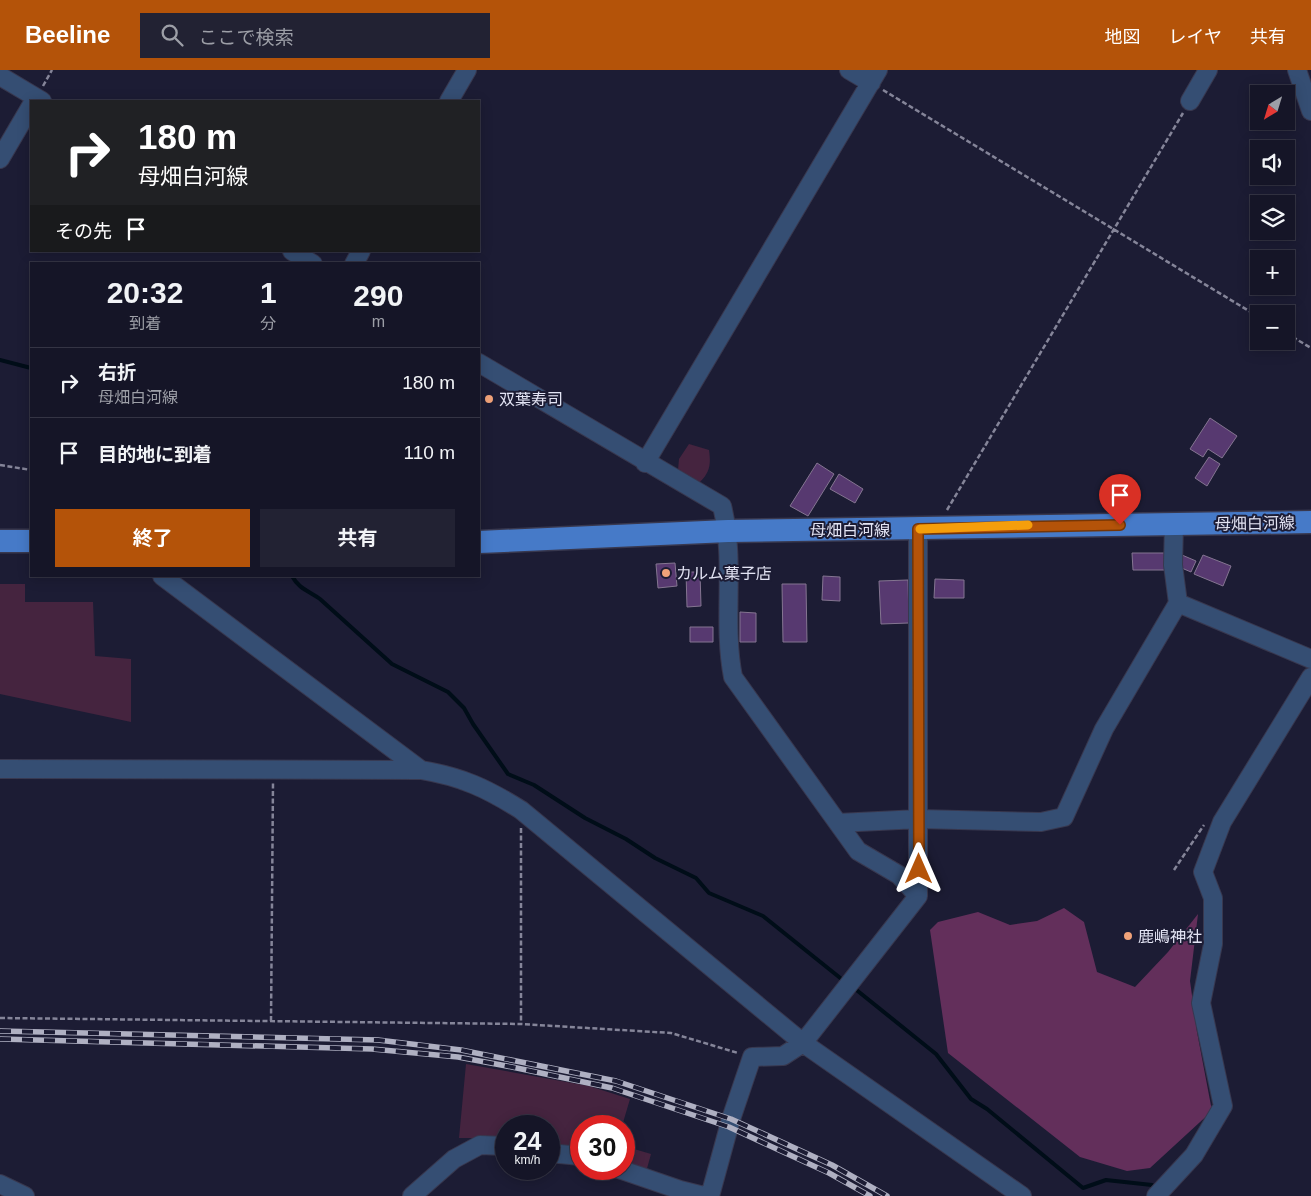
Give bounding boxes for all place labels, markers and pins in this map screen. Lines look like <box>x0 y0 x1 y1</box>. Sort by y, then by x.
place label: 双葉寿司 <box>499 391 563 408</box>
marker: 双葉寿司 <box>483 393 495 405</box>
pin <box>1099 474 1141 525</box>
place label: カルム菓子店 <box>676 565 772 582</box>
marker: カルム菓子店 <box>660 567 672 579</box>
place label: 鹿嶋神社 <box>1138 928 1202 945</box>
marker: 鹿嶋神社 <box>1122 930 1134 942</box>

